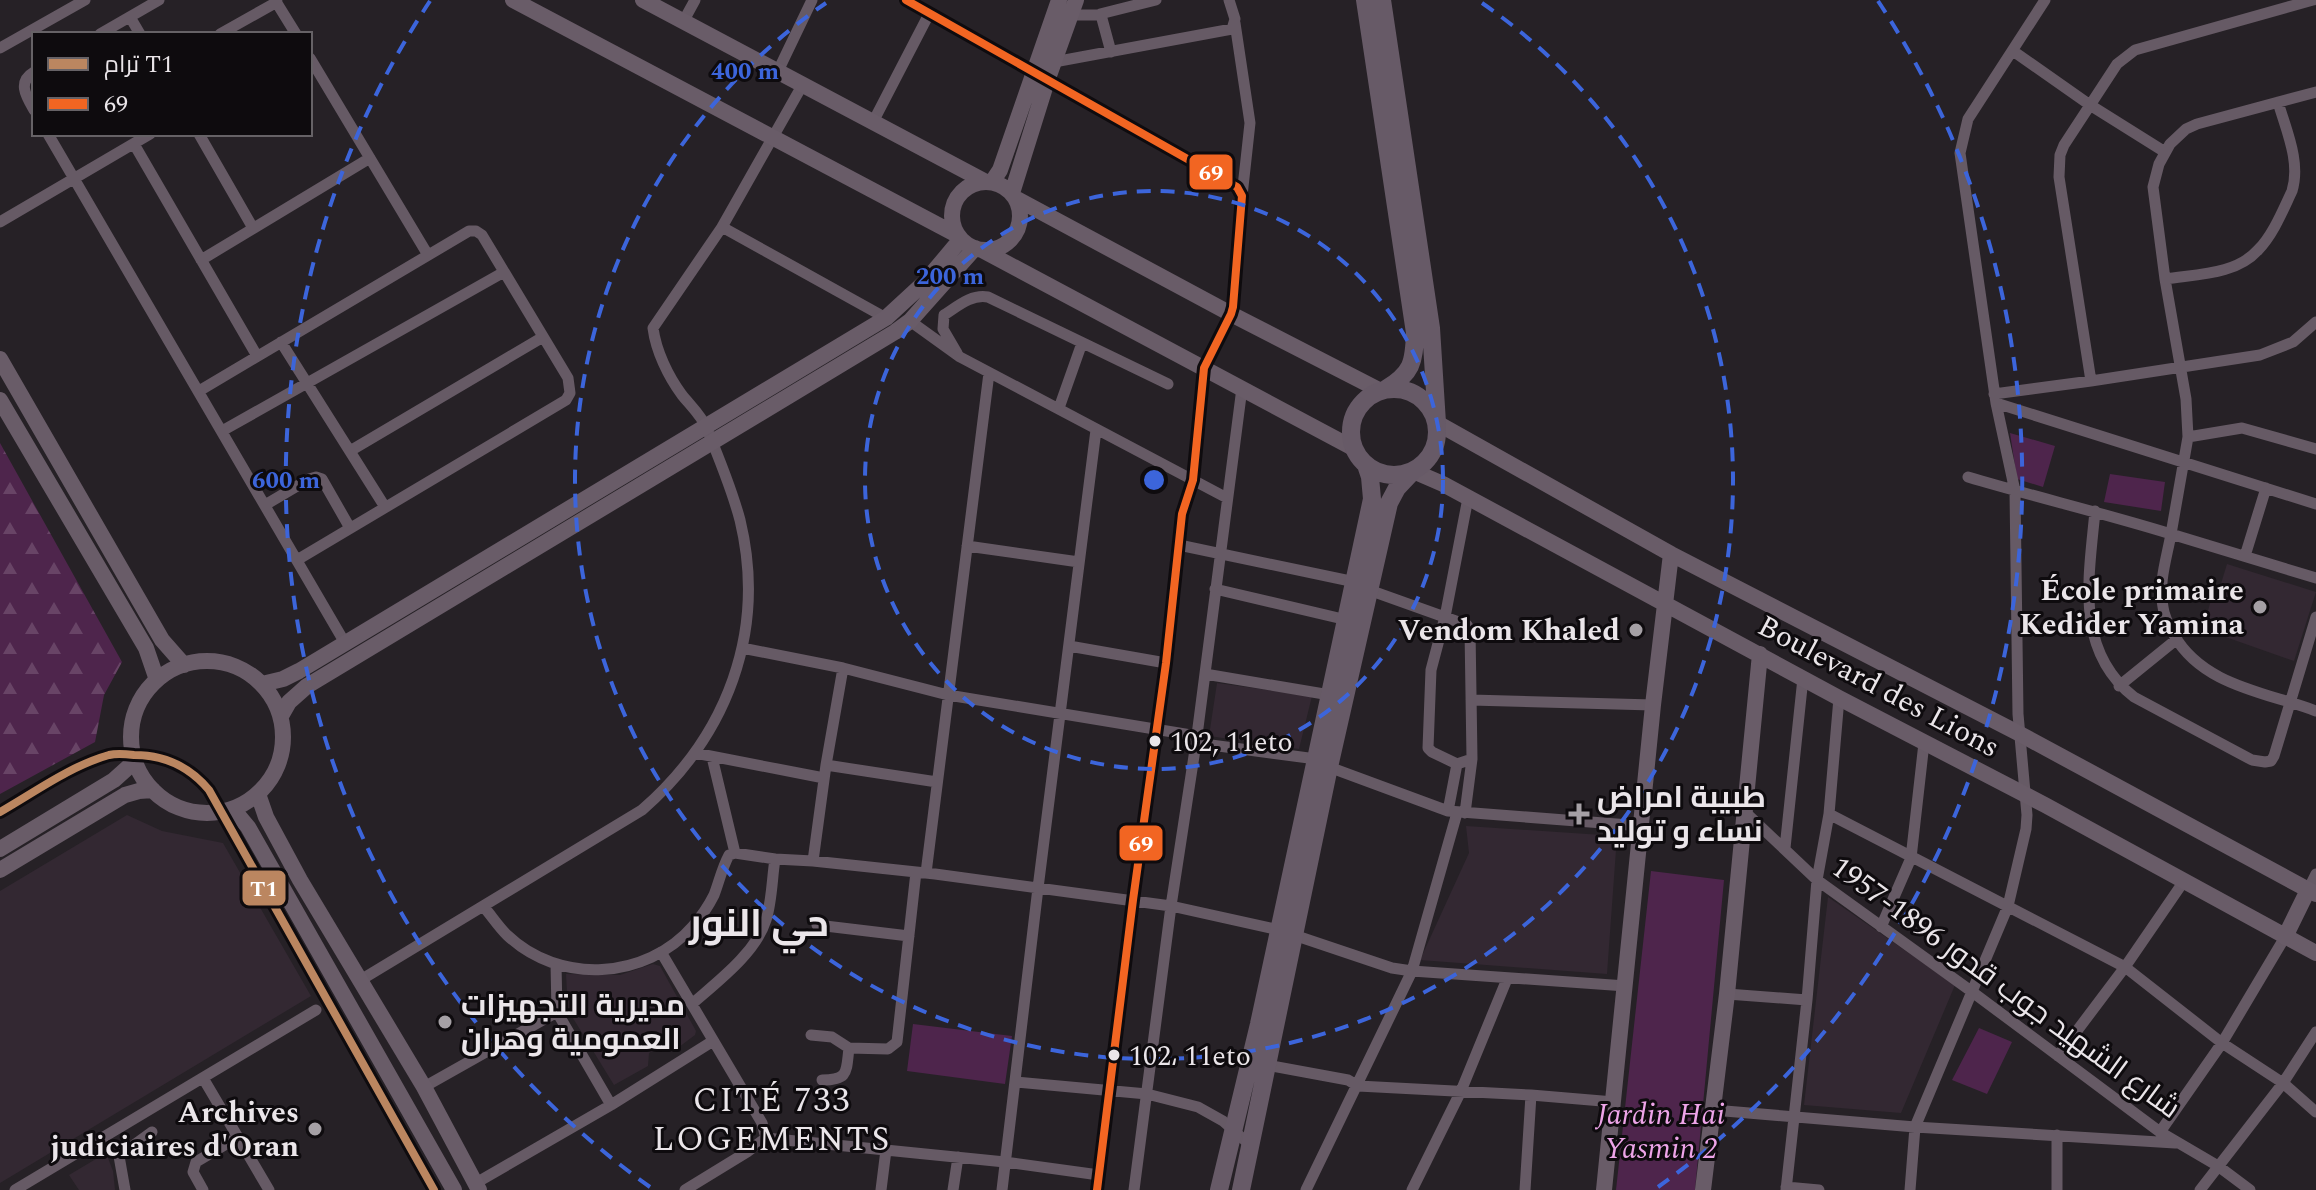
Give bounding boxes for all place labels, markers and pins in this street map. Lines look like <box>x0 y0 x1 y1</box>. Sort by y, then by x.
centre of rings <box>1140 466 1168 494</box>
place label: École primaire Kedider Yamina <box>2019 568 2245 648</box>
marker: École primaire Kedider Yamina <box>2251 598 2269 616</box>
place label: Vendom Khaled <box>1398 608 1620 654</box>
marker: Vendom Khaled <box>1627 621 1645 639</box>
place label: 102, 11eto <box>1170 721 1293 764</box>
marker: 102, 11eto <box>1147 733 1163 749</box>
place label: طبيبة امراض نساء و توليد <box>1597 775 1766 855</box>
marker: طبيبة امراض نساء و توليد <box>1568 803 1590 825</box>
place label: مديرية التجهيزات العمومية وهران <box>461 983 685 1063</box>
marker: مديرية التجهيزات العمومية وهران <box>436 1013 454 1031</box>
place label: 102، 11eto <box>1129 1035 1251 1078</box>
marker: 102، 11eto <box>1106 1047 1122 1063</box>
place label: Archives judiciaires d'Oran <box>50 1090 299 1170</box>
marker: Archives judiciaires d'Oran <box>306 1120 324 1138</box>

